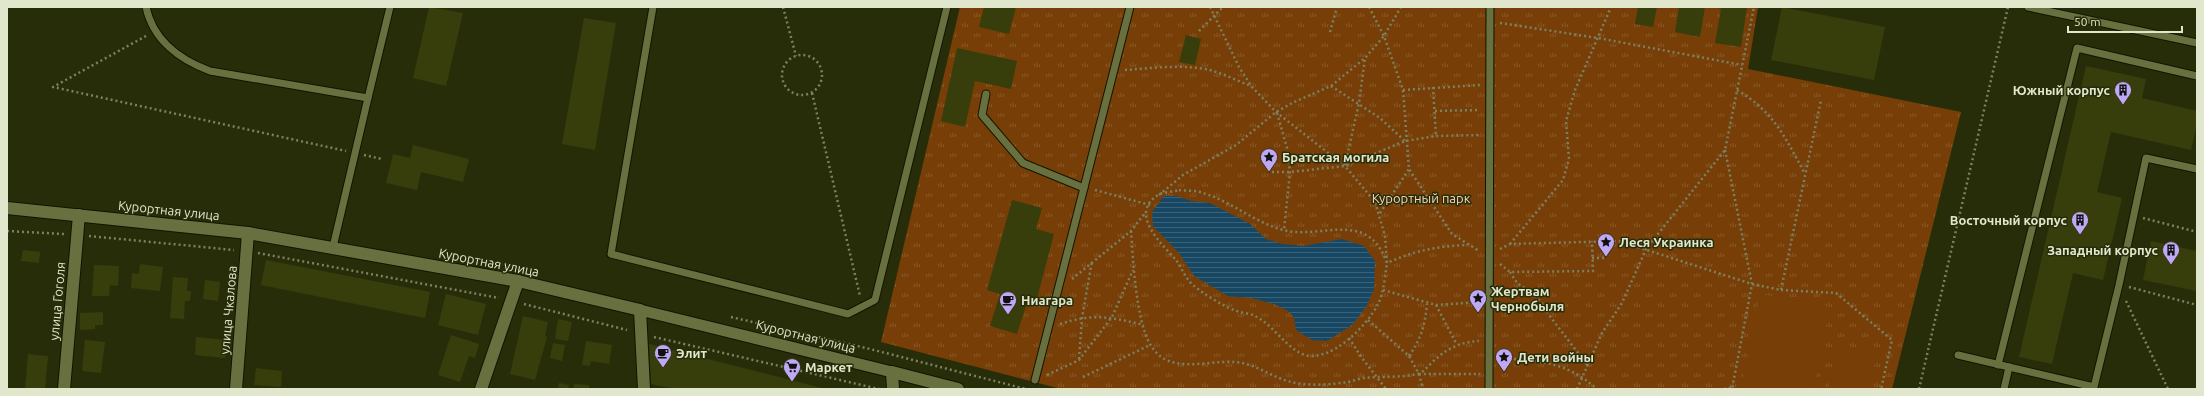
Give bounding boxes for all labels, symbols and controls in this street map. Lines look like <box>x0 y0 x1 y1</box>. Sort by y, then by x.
scale bar <box>2068 8 2182 34</box>
text: 50 m <box>2074 15 2101 28</box>
building icon: Южный корпус <box>2113 80 2133 105</box>
place label: Южный корпус <box>2013 83 2111 97</box>
place icon: Братская могила <box>1259 147 1279 172</box>
place label: Братская могила <box>1282 150 1389 164</box>
park label: Курортный парк <box>1372 191 1471 205</box>
street label: Курортная улица <box>117 198 221 222</box>
building icon: Восточный корпус <box>2070 210 2090 235</box>
place label: Восточный корпус <box>1950 213 2068 227</box>
place icon: Леся Украинка <box>1596 232 1616 257</box>
place label: Леся Украинка <box>1619 235 1714 249</box>
building icon: Западный корпус <box>2161 240 2181 265</box>
place label: Западный корпус <box>2047 243 2159 257</box>
street label: Курортная улица <box>438 245 540 279</box>
street label: улица Гоголя <box>47 261 67 341</box>
street label: улица Чкалова <box>217 265 239 355</box>
place label: Жертвам Чернобыля <box>1491 284 1564 313</box>
place icon: Жертвам Чернобыля <box>1468 288 1488 313</box>
cafe icon: Ниагара <box>998 290 1018 315</box>
place label: Ниагара <box>1021 293 1073 307</box>
street label: Курортная улица <box>755 317 857 355</box>
cafe icon: Элит <box>653 343 673 368</box>
place label: Элит <box>676 346 708 360</box>
place icon: Дети войны <box>1494 347 1514 372</box>
place label: Дети войны <box>1517 350 1594 364</box>
supermarket icon: Маркет <box>782 357 802 382</box>
place label: Маркет <box>805 360 853 374</box>

